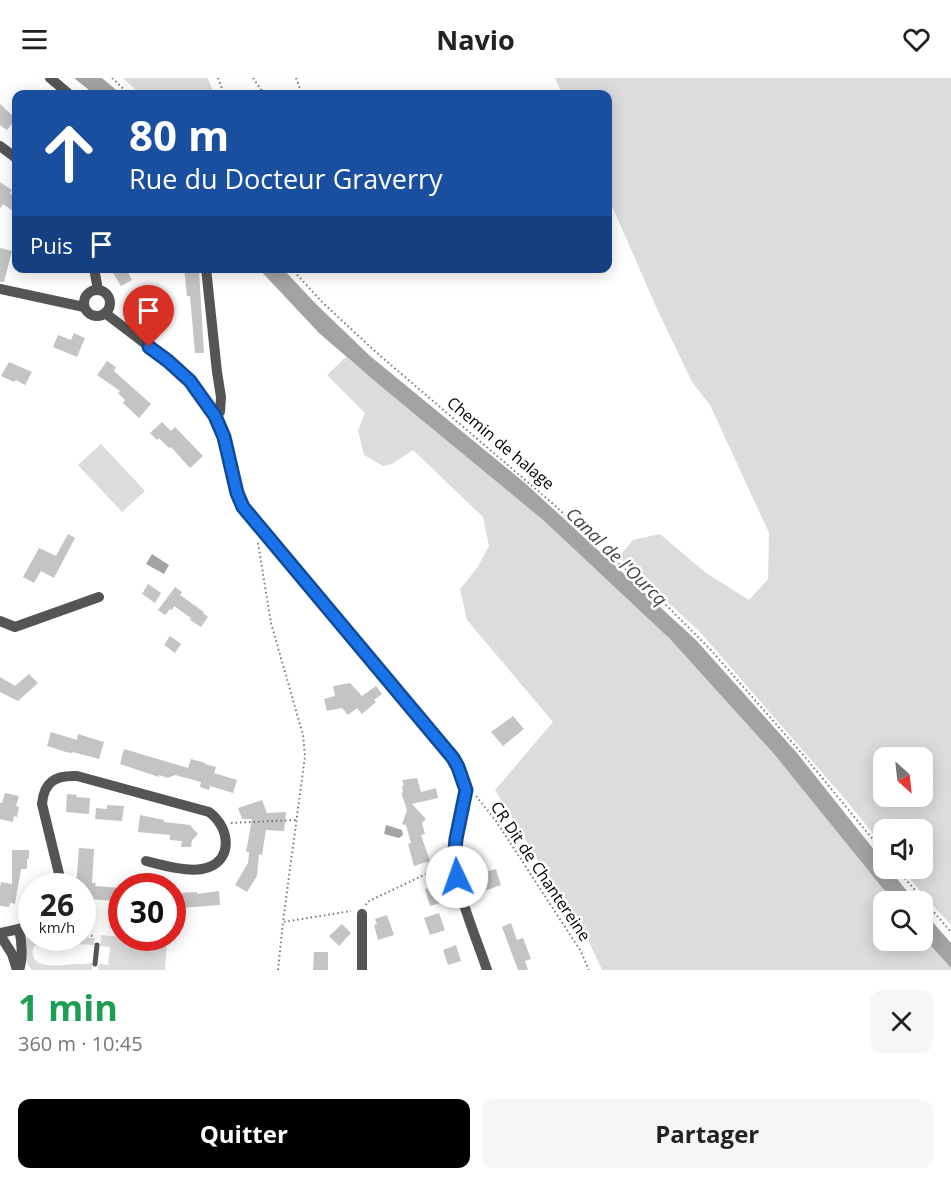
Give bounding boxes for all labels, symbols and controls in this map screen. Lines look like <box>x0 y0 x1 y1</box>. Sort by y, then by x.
text: Navio <box>436 21 515 58</box>
icon: menu <box>18 23 51 56</box>
icon: heart <box>900 23 933 56</box>
text: 80 m <box>129 106 229 163</box>
icon: ahead <box>30 114 108 192</box>
text: Rue du Docteur Graverry <box>129 160 443 197</box>
icon: arrive <box>85 228 118 261</box>
text: Puis <box>30 230 73 260</box>
pin <box>123 285 174 347</box>
icon: arrive <box>132 294 165 327</box>
street label: Chemin de halage <box>443 392 559 494</box>
water label: Canal de l'Ourcq <box>561 502 673 610</box>
north arrow <box>873 747 933 807</box>
map controls <box>873 747 933 951</box>
street label: CR Dit de Chantereine <box>486 797 596 945</box>
button: sound <box>873 819 933 879</box>
position arrow <box>425 845 489 909</box>
speed limit sign: 30 <box>108 873 186 951</box>
text: 26 <box>40 884 74 925</box>
button: search <box>873 891 933 951</box>
text: km/h <box>39 917 75 937</box>
text: 1 min <box>18 983 118 1032</box>
button: close <box>870 990 933 1053</box>
text: 360 m · 10:45 <box>18 1030 143 1057</box>
button: Quitter <box>18 1099 470 1168</box>
button: Partager <box>482 1099 933 1168</box>

